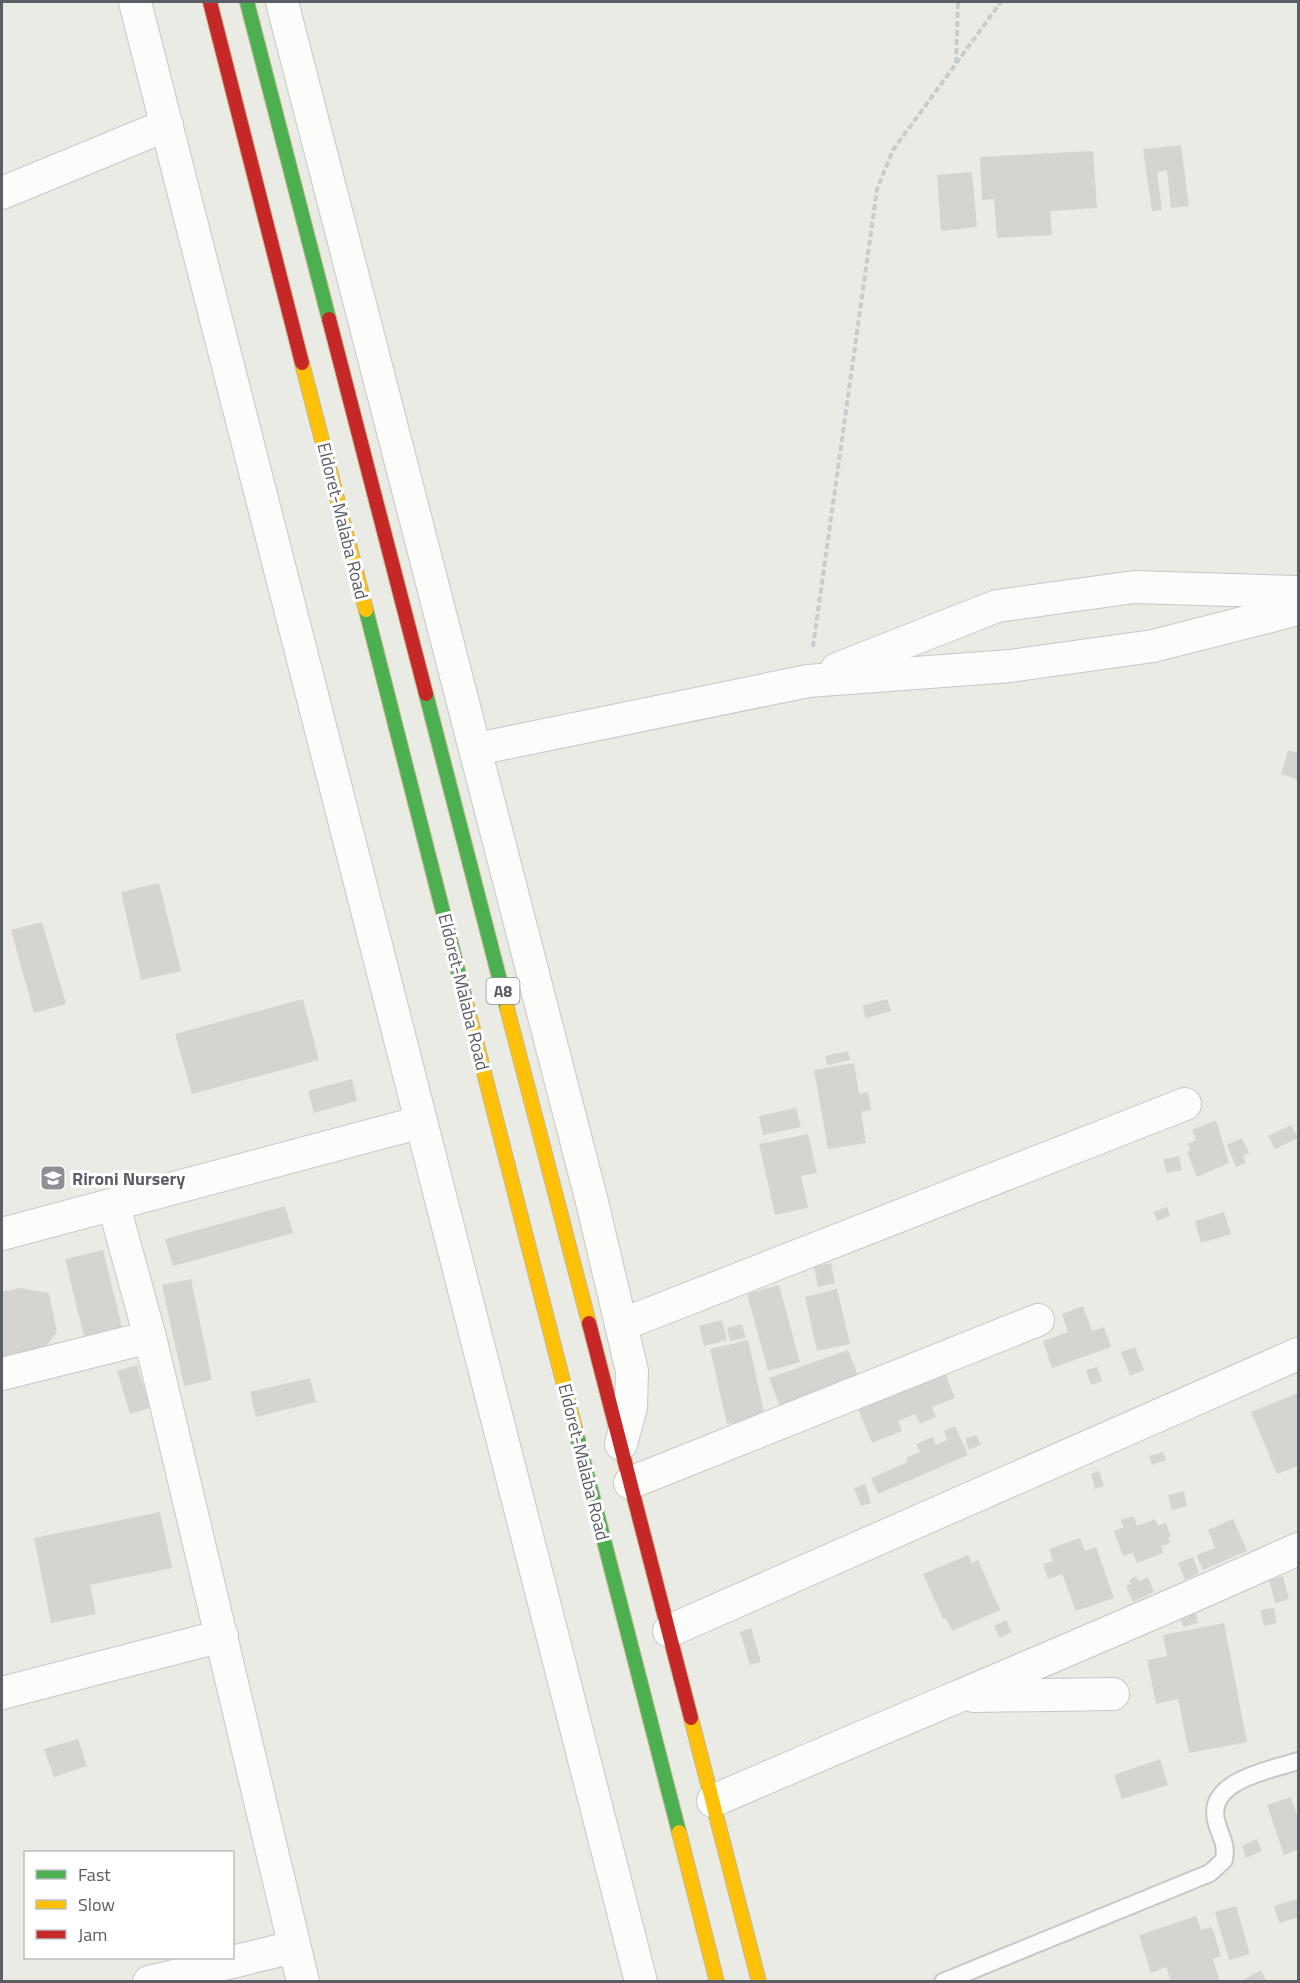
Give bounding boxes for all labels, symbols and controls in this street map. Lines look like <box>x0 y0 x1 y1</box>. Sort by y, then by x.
street label: Eldoret-Malaba Road <box>310 440 376 602</box>
street label: Eldoret-Malaba Road <box>431 911 497 1073</box>
road number: A8 <box>486 978 520 1004</box>
school or university icon: Rironi Nursery <box>38 1163 68 1193</box>
place label: Rironi Nursery <box>72 1165 185 1192</box>
street label: Eldoret-Malaba Road <box>551 1381 617 1543</box>
legend <box>24 1851 234 1959</box>
text: Fast <box>78 1861 111 1888</box>
text: Slow <box>78 1891 115 1918</box>
text: Jam <box>78 1921 107 1948</box>

